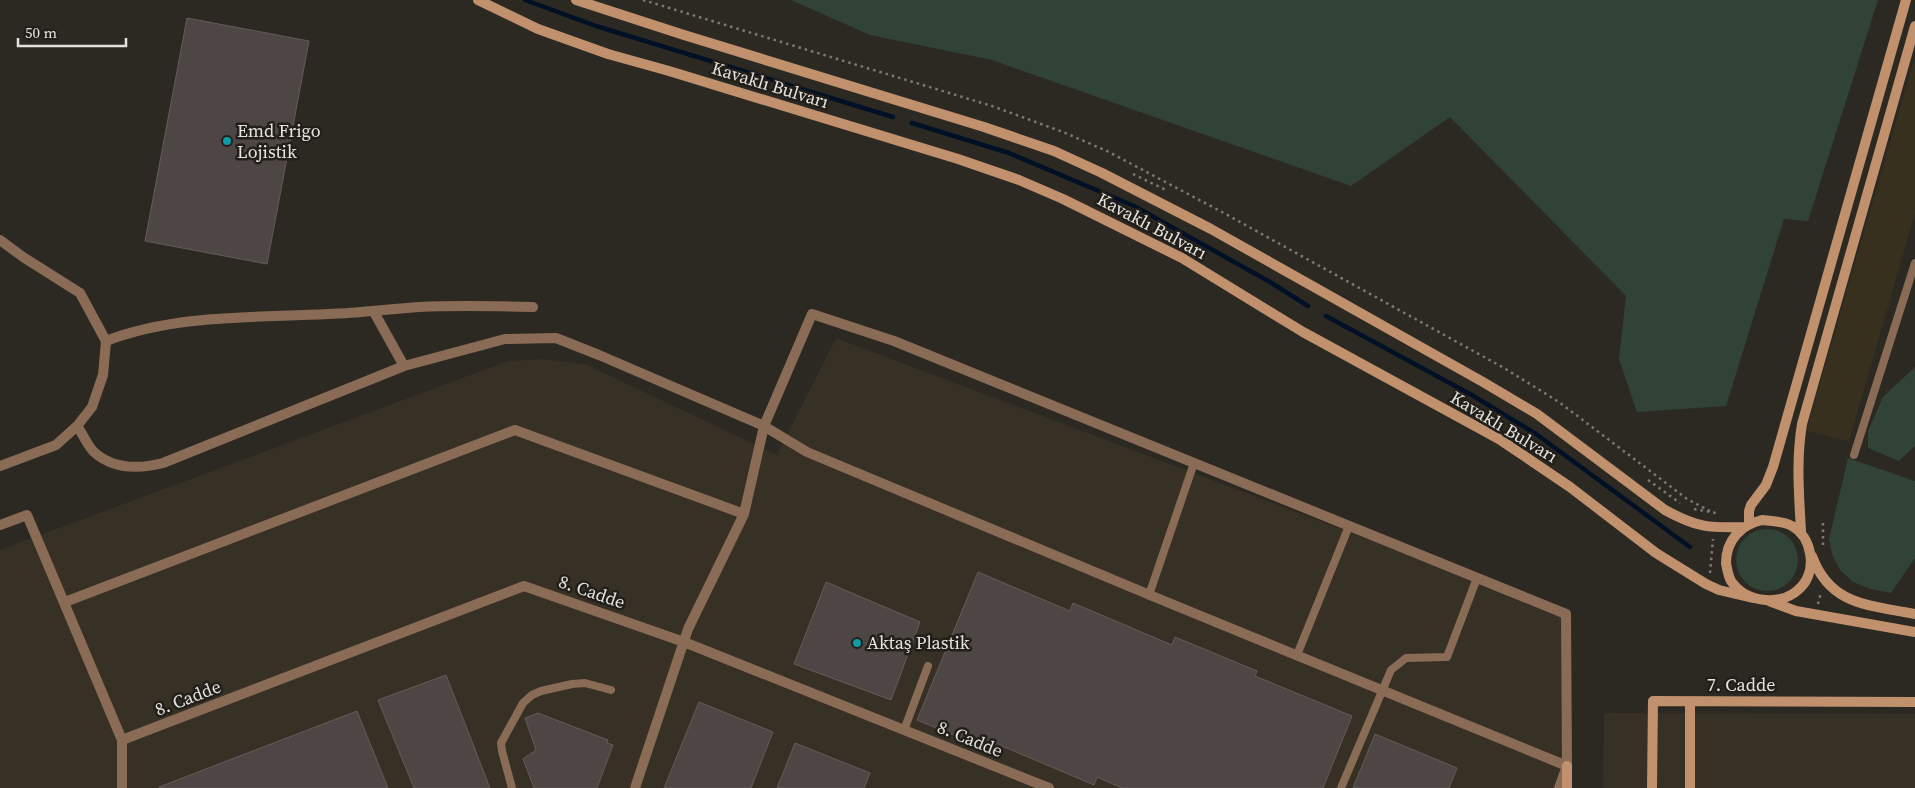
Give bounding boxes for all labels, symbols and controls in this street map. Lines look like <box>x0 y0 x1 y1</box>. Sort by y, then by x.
scale bar <box>18 15 125 47</box>
text: 50 m <box>25 22 57 43</box>
street label: Kavaklı Bulvarı <box>709 55 832 114</box>
place label: Emd Frigo Lojistik <box>237 118 321 164</box>
marker: Emd Frigo Lojistik <box>221 135 233 147</box>
street label: Kavaklı Bulvarı <box>1093 186 1211 265</box>
street label: Kavaklı Bulvarı <box>1446 385 1562 468</box>
street label: 8. Cadde <box>556 569 629 615</box>
place label: Aktaş Plastik <box>867 630 970 655</box>
marker: Aktaş Plastik <box>851 637 863 649</box>
street label: 7. Cadde <box>1707 672 1775 697</box>
street label: 8. Cadde <box>151 674 224 722</box>
street label: 8. Cadde <box>934 714 1007 763</box>

